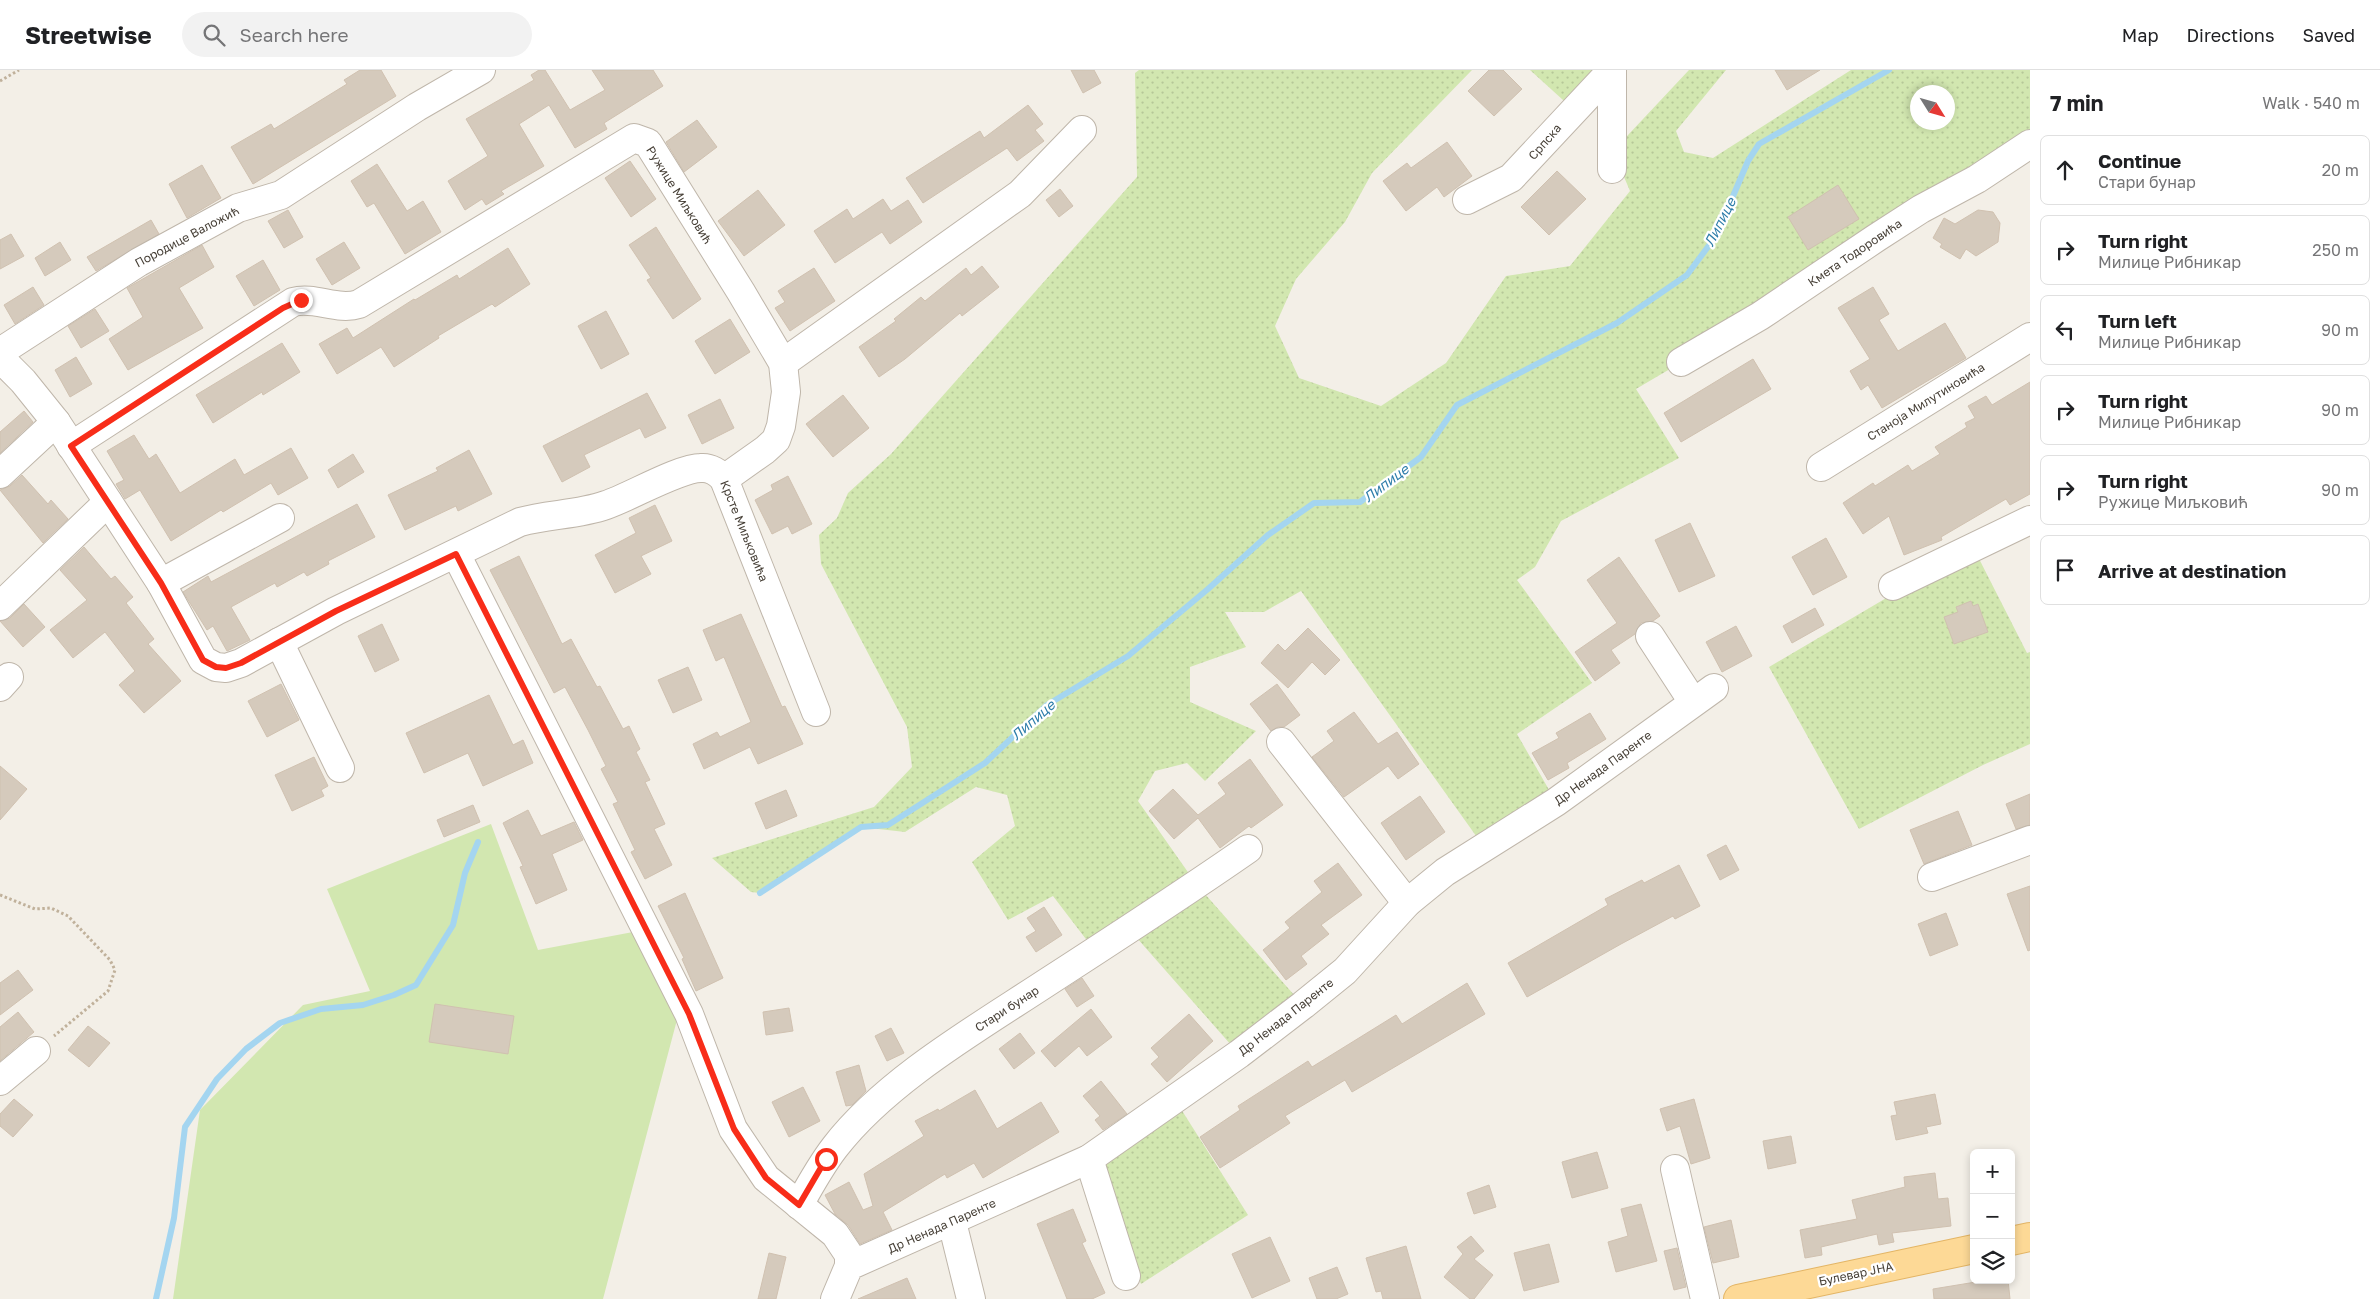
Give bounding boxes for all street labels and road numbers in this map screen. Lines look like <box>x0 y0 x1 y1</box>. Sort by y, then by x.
street label: Српска <box>1525 121 1564 163</box>
street label: Ружице Миљковић <box>643 143 716 246</box>
street label: Породице Валожић <box>132 203 241 270</box>
street label: Кмета Тодоровића <box>1805 216 1905 290</box>
street label: Станоја Милутиновића <box>1864 359 1987 444</box>
street label: Крсте Миљковића <box>717 478 772 584</box>
street label: Др Ненада Паренте <box>1551 727 1654 808</box>
street label: Др Ненада Паренте <box>1235 975 1336 1058</box>
street label: Стари бунар <box>972 982 1042 1035</box>
street label: Др Ненада Паренте <box>885 1195 998 1256</box>
street label: Булевар ЈНА <box>1817 1258 1895 1289</box>

